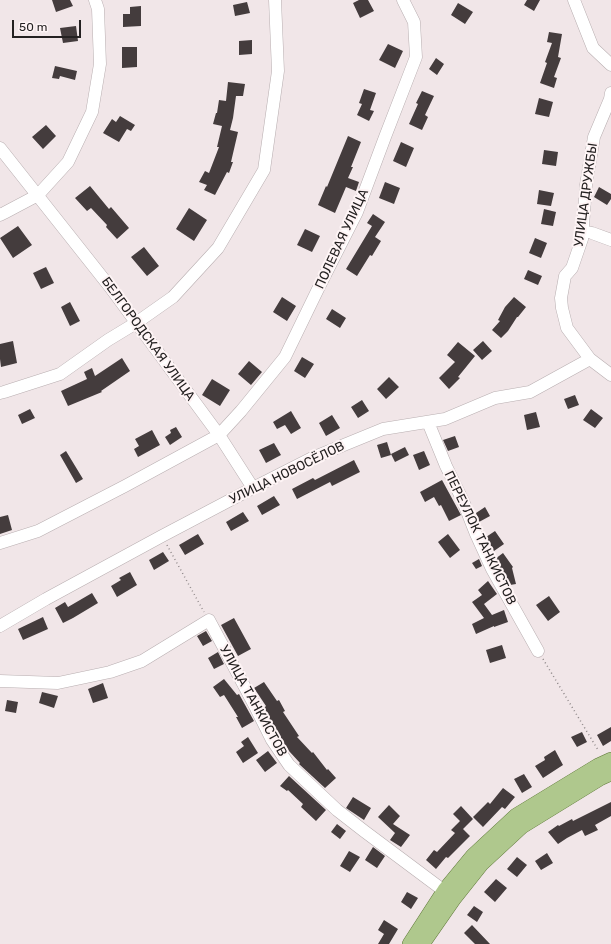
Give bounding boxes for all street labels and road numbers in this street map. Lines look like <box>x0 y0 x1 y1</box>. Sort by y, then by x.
street label: УЛИЦА ДРУЖБЫ <box>571 142 601 248</box>
street label: ПОЛЕВАЯ УЛИЦА <box>312 187 372 291</box>
street label: БЕЛГОРОДСКАЯ УЛИЦА <box>98 274 198 404</box>
street label: УЛИЦА НОВОСЁЛОВ <box>227 438 347 508</box>
street label: ПЕРЕУЛОК ТАНКИСТОВ <box>441 468 519 608</box>
street label: УЛИЦА ТАНКИСТОВ <box>216 643 290 759</box>

